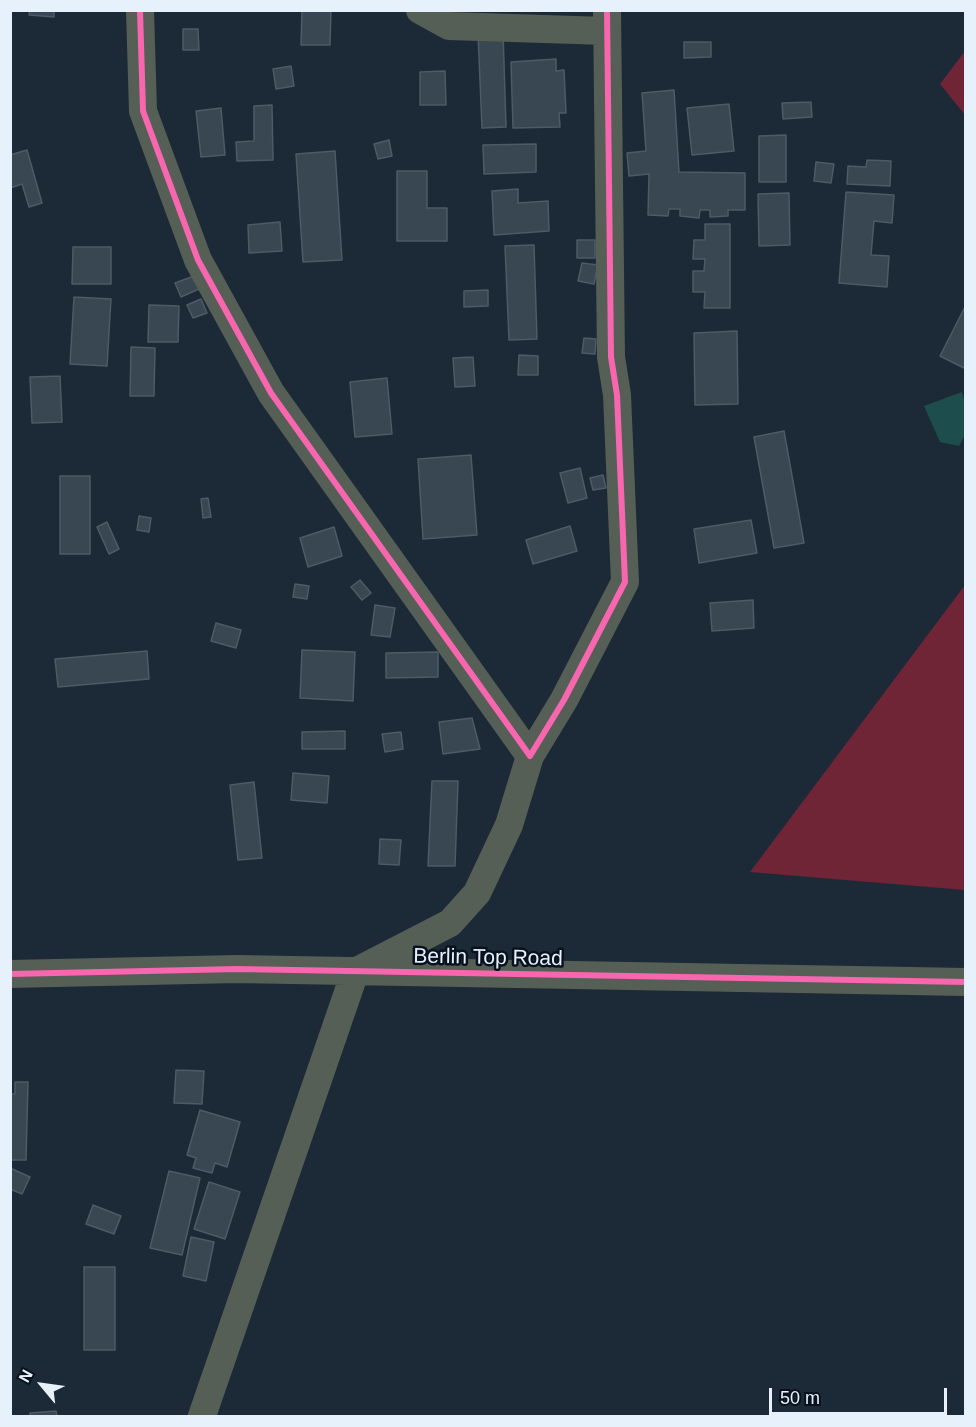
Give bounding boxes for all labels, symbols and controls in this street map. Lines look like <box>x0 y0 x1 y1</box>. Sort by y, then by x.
street label: Berlin Top Road <box>413 944 563 972</box>
north arrow <box>12 1355 72 1415</box>
text: N <box>16 1367 36 1385</box>
scale bar <box>772 1376 950 1414</box>
text: 50 m <box>780 1388 820 1408</box>

